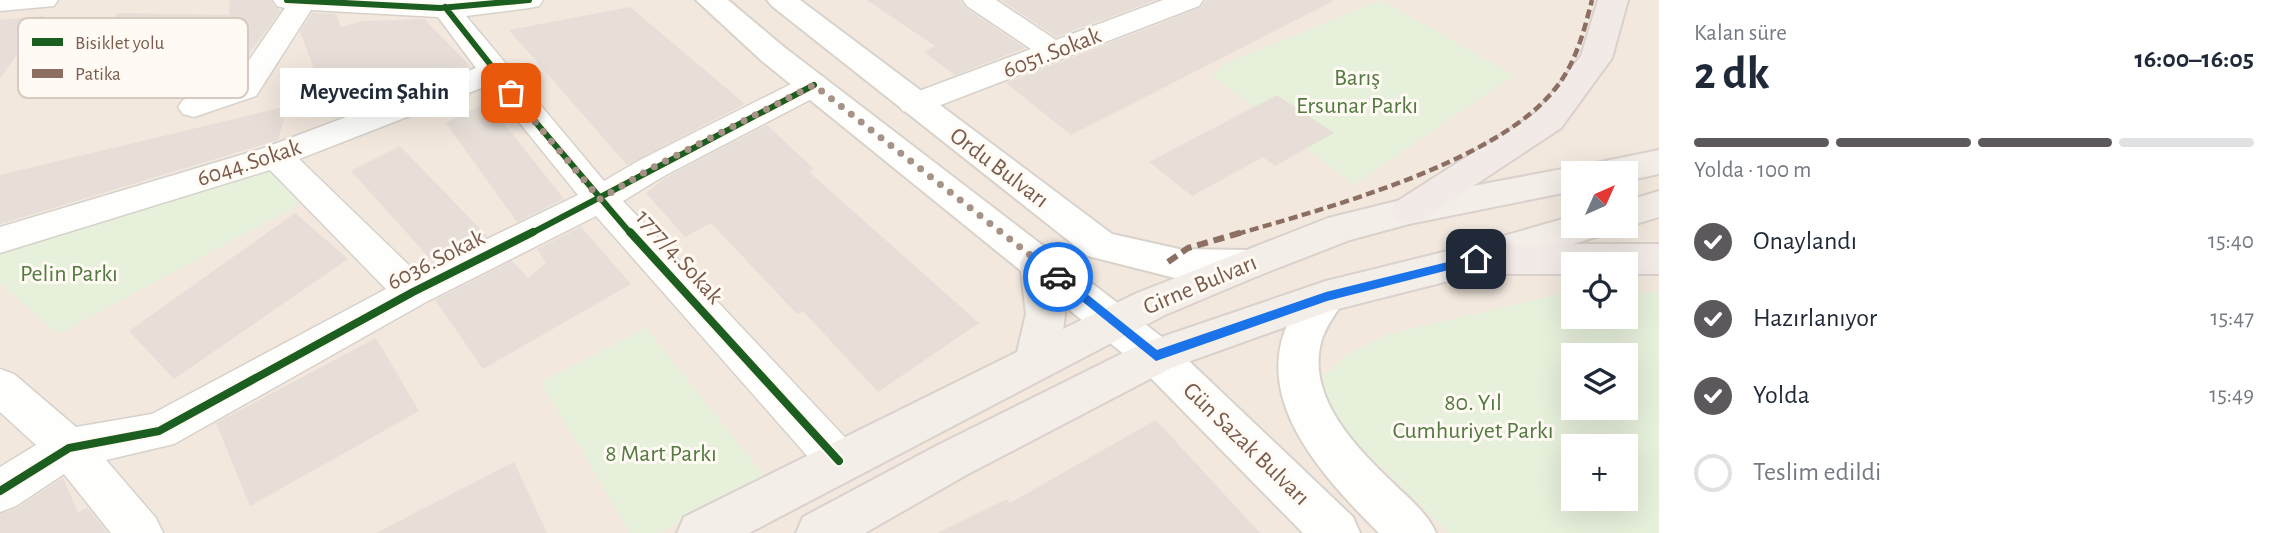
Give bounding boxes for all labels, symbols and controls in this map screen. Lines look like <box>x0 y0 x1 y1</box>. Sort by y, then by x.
legend <box>18 18 248 98</box>
text: Kalan süre <box>1694 22 1787 45</box>
street label: 6051.Sokak <box>1000 23 1104 83</box>
text: Bisiklet yolu <box>75 34 165 53</box>
text: 16:00–16:05 <box>2134 46 2254 72</box>
text: 2 dk <box>1694 51 1770 97</box>
pin <box>481 63 541 123</box>
text: Patika <box>75 65 121 84</box>
park label: Barış Ersunar Parkı <box>1296 66 1418 118</box>
callout: Meyvecim Şahin <box>280 68 469 118</box>
icon: bag <box>492 74 530 112</box>
text: Meyvecim Şahin <box>300 81 449 104</box>
street label: Ordu Bulvarı <box>945 123 1053 213</box>
street label: 6044.Sokak <box>194 135 304 191</box>
text: Yolda · 100 m <box>1694 159 1811 182</box>
north arrow <box>1561 161 1638 238</box>
map controls <box>1561 161 1638 511</box>
street label: 1777/4.Sokak <box>631 205 727 309</box>
icon: check <box>1694 223 1732 261</box>
street label: 6036.Sokak <box>383 225 489 295</box>
text: Onaylandı <box>1753 228 1857 254</box>
pin <box>1446 229 1506 289</box>
text: 15:40 <box>2208 230 2254 253</box>
icon: home <box>1457 240 1495 278</box>
courier <box>1023 242 1093 312</box>
street label: Girne Bulvarı <box>1140 250 1260 320</box>
button: locate <box>1561 252 1638 329</box>
icon: car <box>1039 258 1077 296</box>
park label: Pelin Parkı <box>20 262 118 286</box>
icon: check <box>1694 300 1732 338</box>
text: Hazırlanıyor <box>1753 305 1877 331</box>
text: 15:47 <box>2211 307 2254 330</box>
button: layers <box>1561 343 1638 420</box>
icon: check <box>1694 377 1732 415</box>
street label: Gün Sazak Bulvarı <box>1178 378 1314 510</box>
text: Yolda <box>1753 382 1810 408</box>
text: 15:49 <box>2209 384 2254 407</box>
park label: 80. Yıl Cumhuriyet Parkı <box>1392 391 1554 443</box>
button: + <box>1561 434 1638 511</box>
park label: 8 Mart Parkı <box>605 442 717 466</box>
text: Teslim edildi <box>1753 459 1881 485</box>

